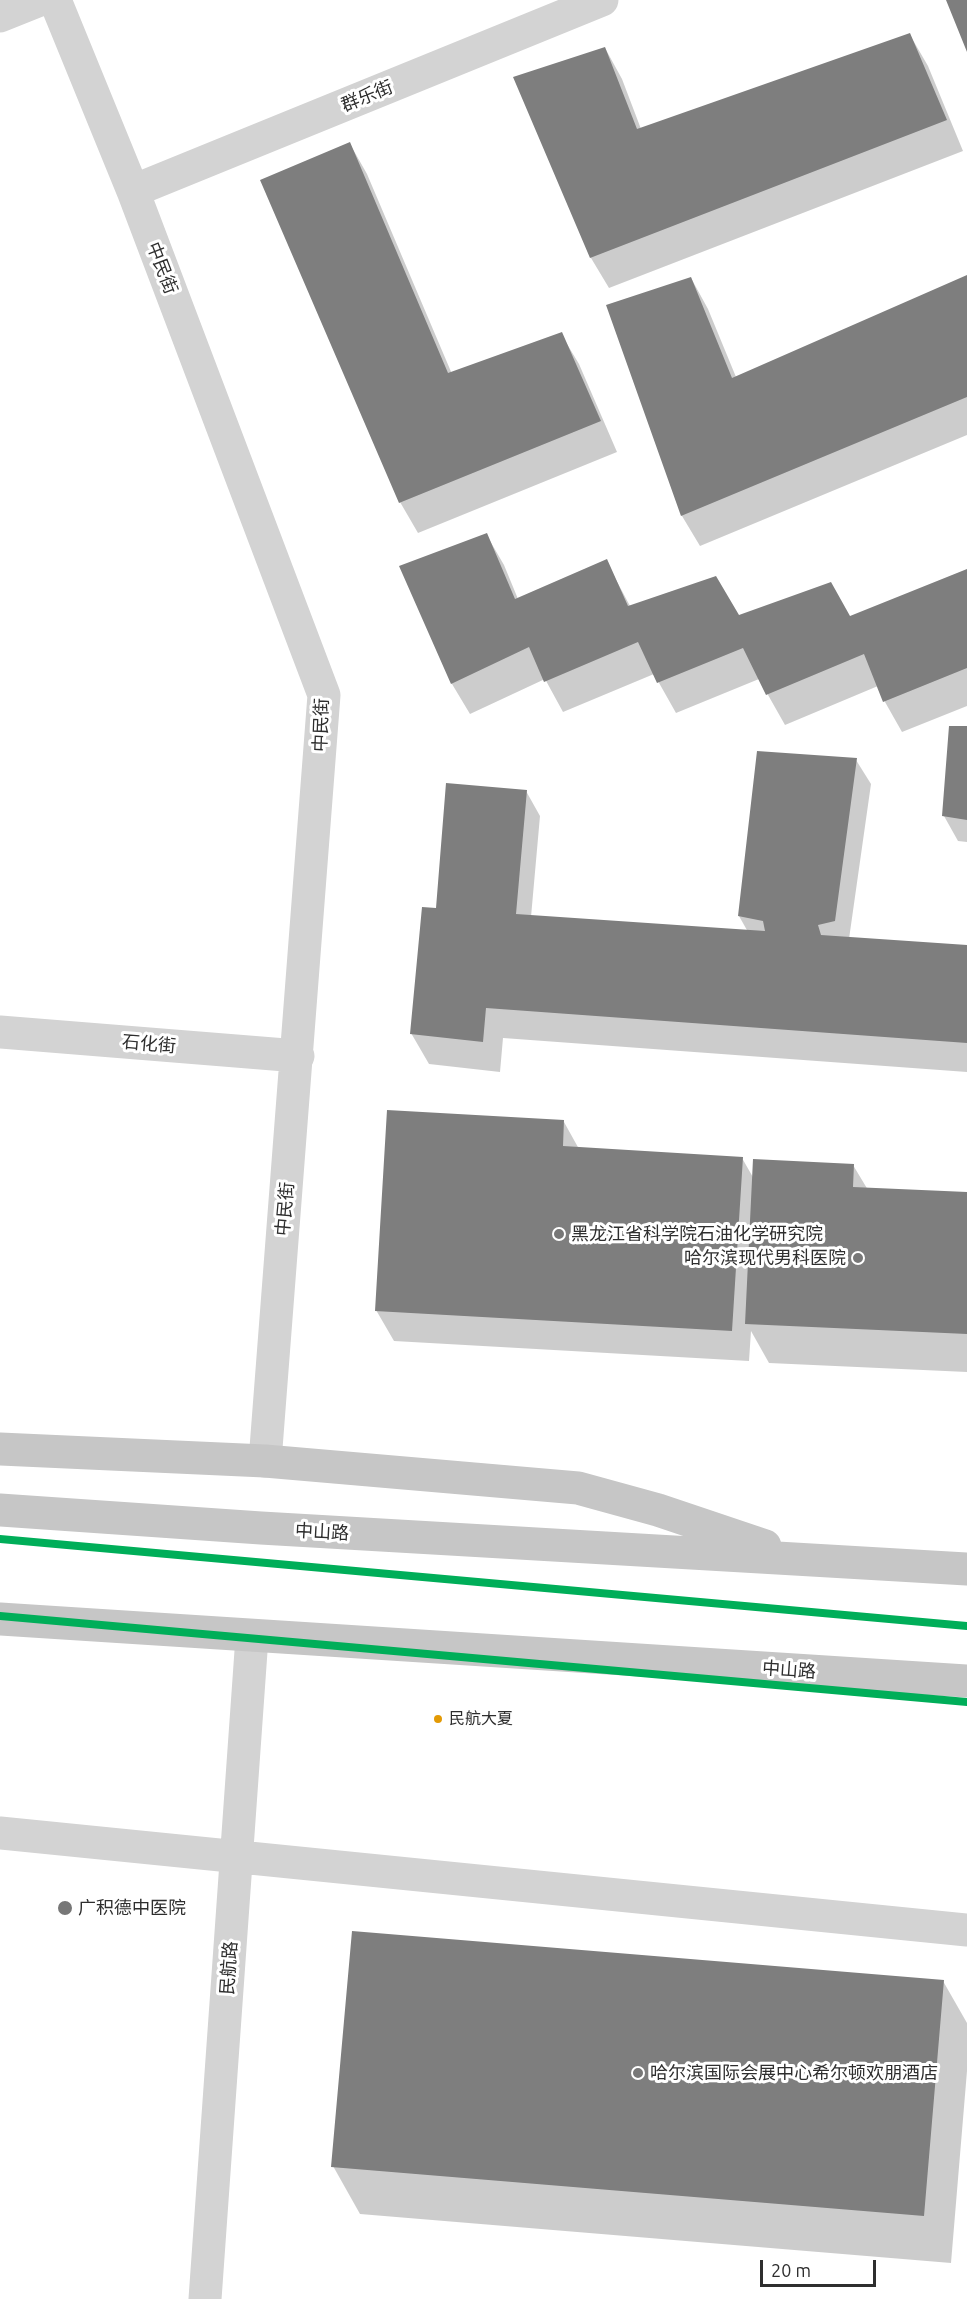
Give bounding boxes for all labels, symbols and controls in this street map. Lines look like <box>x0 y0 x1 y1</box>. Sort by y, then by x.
street label: 群乐街 <box>338 76 396 116</box>
street label: 中民街 <box>142 239 182 297</box>
street label: 中民街 <box>309 698 333 752</box>
street label: 石化街 <box>121 1031 177 1057</box>
street label: 中民街 <box>272 1181 298 1237</box>
place label: 黑龙江省科学院石油化学研究院 <box>571 1223 823 1245</box>
marker: 黑龙江省科学院石油化学研究院 <box>552 1227 566 1241</box>
place label: 哈尔滨现代男科医院 <box>684 1247 846 1269</box>
marker: 哈尔滨现代男科医院 <box>851 1251 865 1265</box>
street label: 中山路 <box>294 1520 350 1544</box>
street label: 中山路 <box>761 1657 817 1683</box>
place label: 民航大夏 <box>449 1709 513 1729</box>
marker: 民航大夏 <box>432 1713 444 1725</box>
place label: 广积德中医院 <box>78 1897 186 1919</box>
marker: 广积德中医院 <box>56 1899 74 1917</box>
street label: 民航路 <box>216 1940 242 1996</box>
place label: 哈尔滨国际会展中心希尔顿欢朋酒店 <box>650 2062 938 2084</box>
marker: 哈尔滨国际会展中心希尔顿欢朋酒店 <box>631 2066 645 2080</box>
scale bar <box>763 2248 878 2286</box>
text: 20 m <box>771 2260 811 2280</box>

